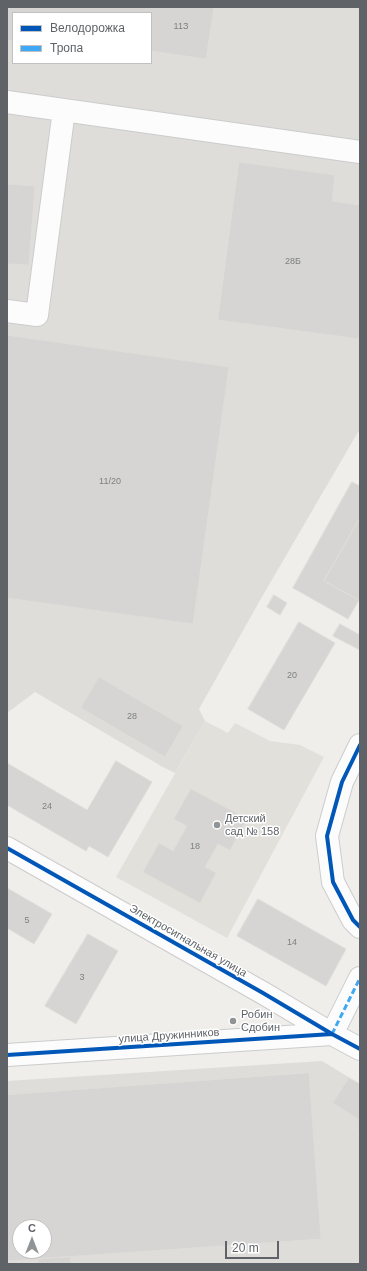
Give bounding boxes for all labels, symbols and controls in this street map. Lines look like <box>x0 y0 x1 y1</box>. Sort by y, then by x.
legend <box>12 12 152 64</box>
text: Велодорожка <box>50 21 125 35</box>
house number: 11З <box>174 22 188 32</box>
text: Тропа <box>50 41 83 55</box>
house number: 28Б <box>285 257 301 267</box>
house number: 11/20 <box>99 477 121 487</box>
house number: 20 <box>287 671 297 681</box>
house number: 28 <box>127 712 137 722</box>
house number: 24 <box>42 802 52 812</box>
place label: Детский сад № 158 <box>225 812 279 838</box>
marker: Детский сад № 158 <box>212 820 222 830</box>
house number: 18 <box>190 842 200 852</box>
street label: Электросигнальная улица <box>127 902 249 980</box>
house number: 5 <box>24 916 30 926</box>
house number: 14 <box>287 938 297 948</box>
house number: 3 <box>79 973 85 983</box>
place label: Робин Сдобин <box>241 1008 280 1034</box>
marker: Робин Сдобин <box>228 1016 238 1026</box>
street label: улица Дружинников <box>118 1026 220 1046</box>
north arrow <box>12 1219 52 1259</box>
text: С <box>28 1222 36 1234</box>
scale bar <box>227 1233 281 1259</box>
text: 20 m <box>232 1241 259 1255</box>

